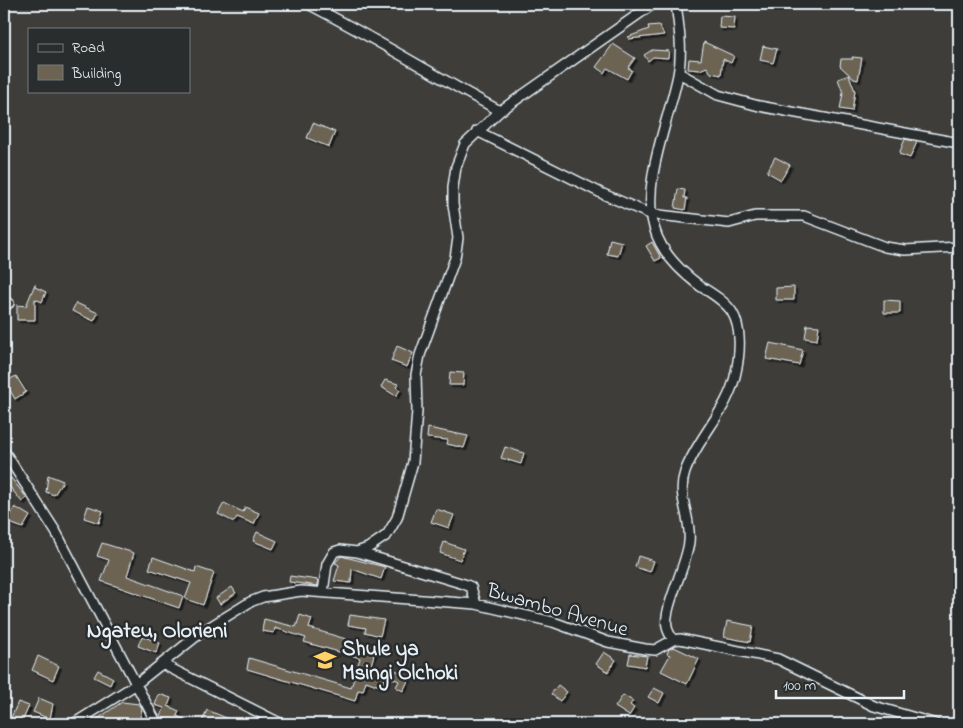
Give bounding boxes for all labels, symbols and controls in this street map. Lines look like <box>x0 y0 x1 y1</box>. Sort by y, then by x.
legend <box>28 28 190 92</box>
text: Road <box>72 37 105 59</box>
text: Building <box>71 63 121 86</box>
street label: Bwambo Avenue <box>482 576 632 646</box>
district label: Ngateu, Olorieni <box>87 616 227 649</box>
place label: Shule ya Msingi Olchoki <box>342 635 458 691</box>
school or university icon: Shule ya Msingi Olchoki <box>312 647 338 673</box>
scale bar <box>776 668 903 700</box>
text: 100 m <box>783 675 816 697</box>

